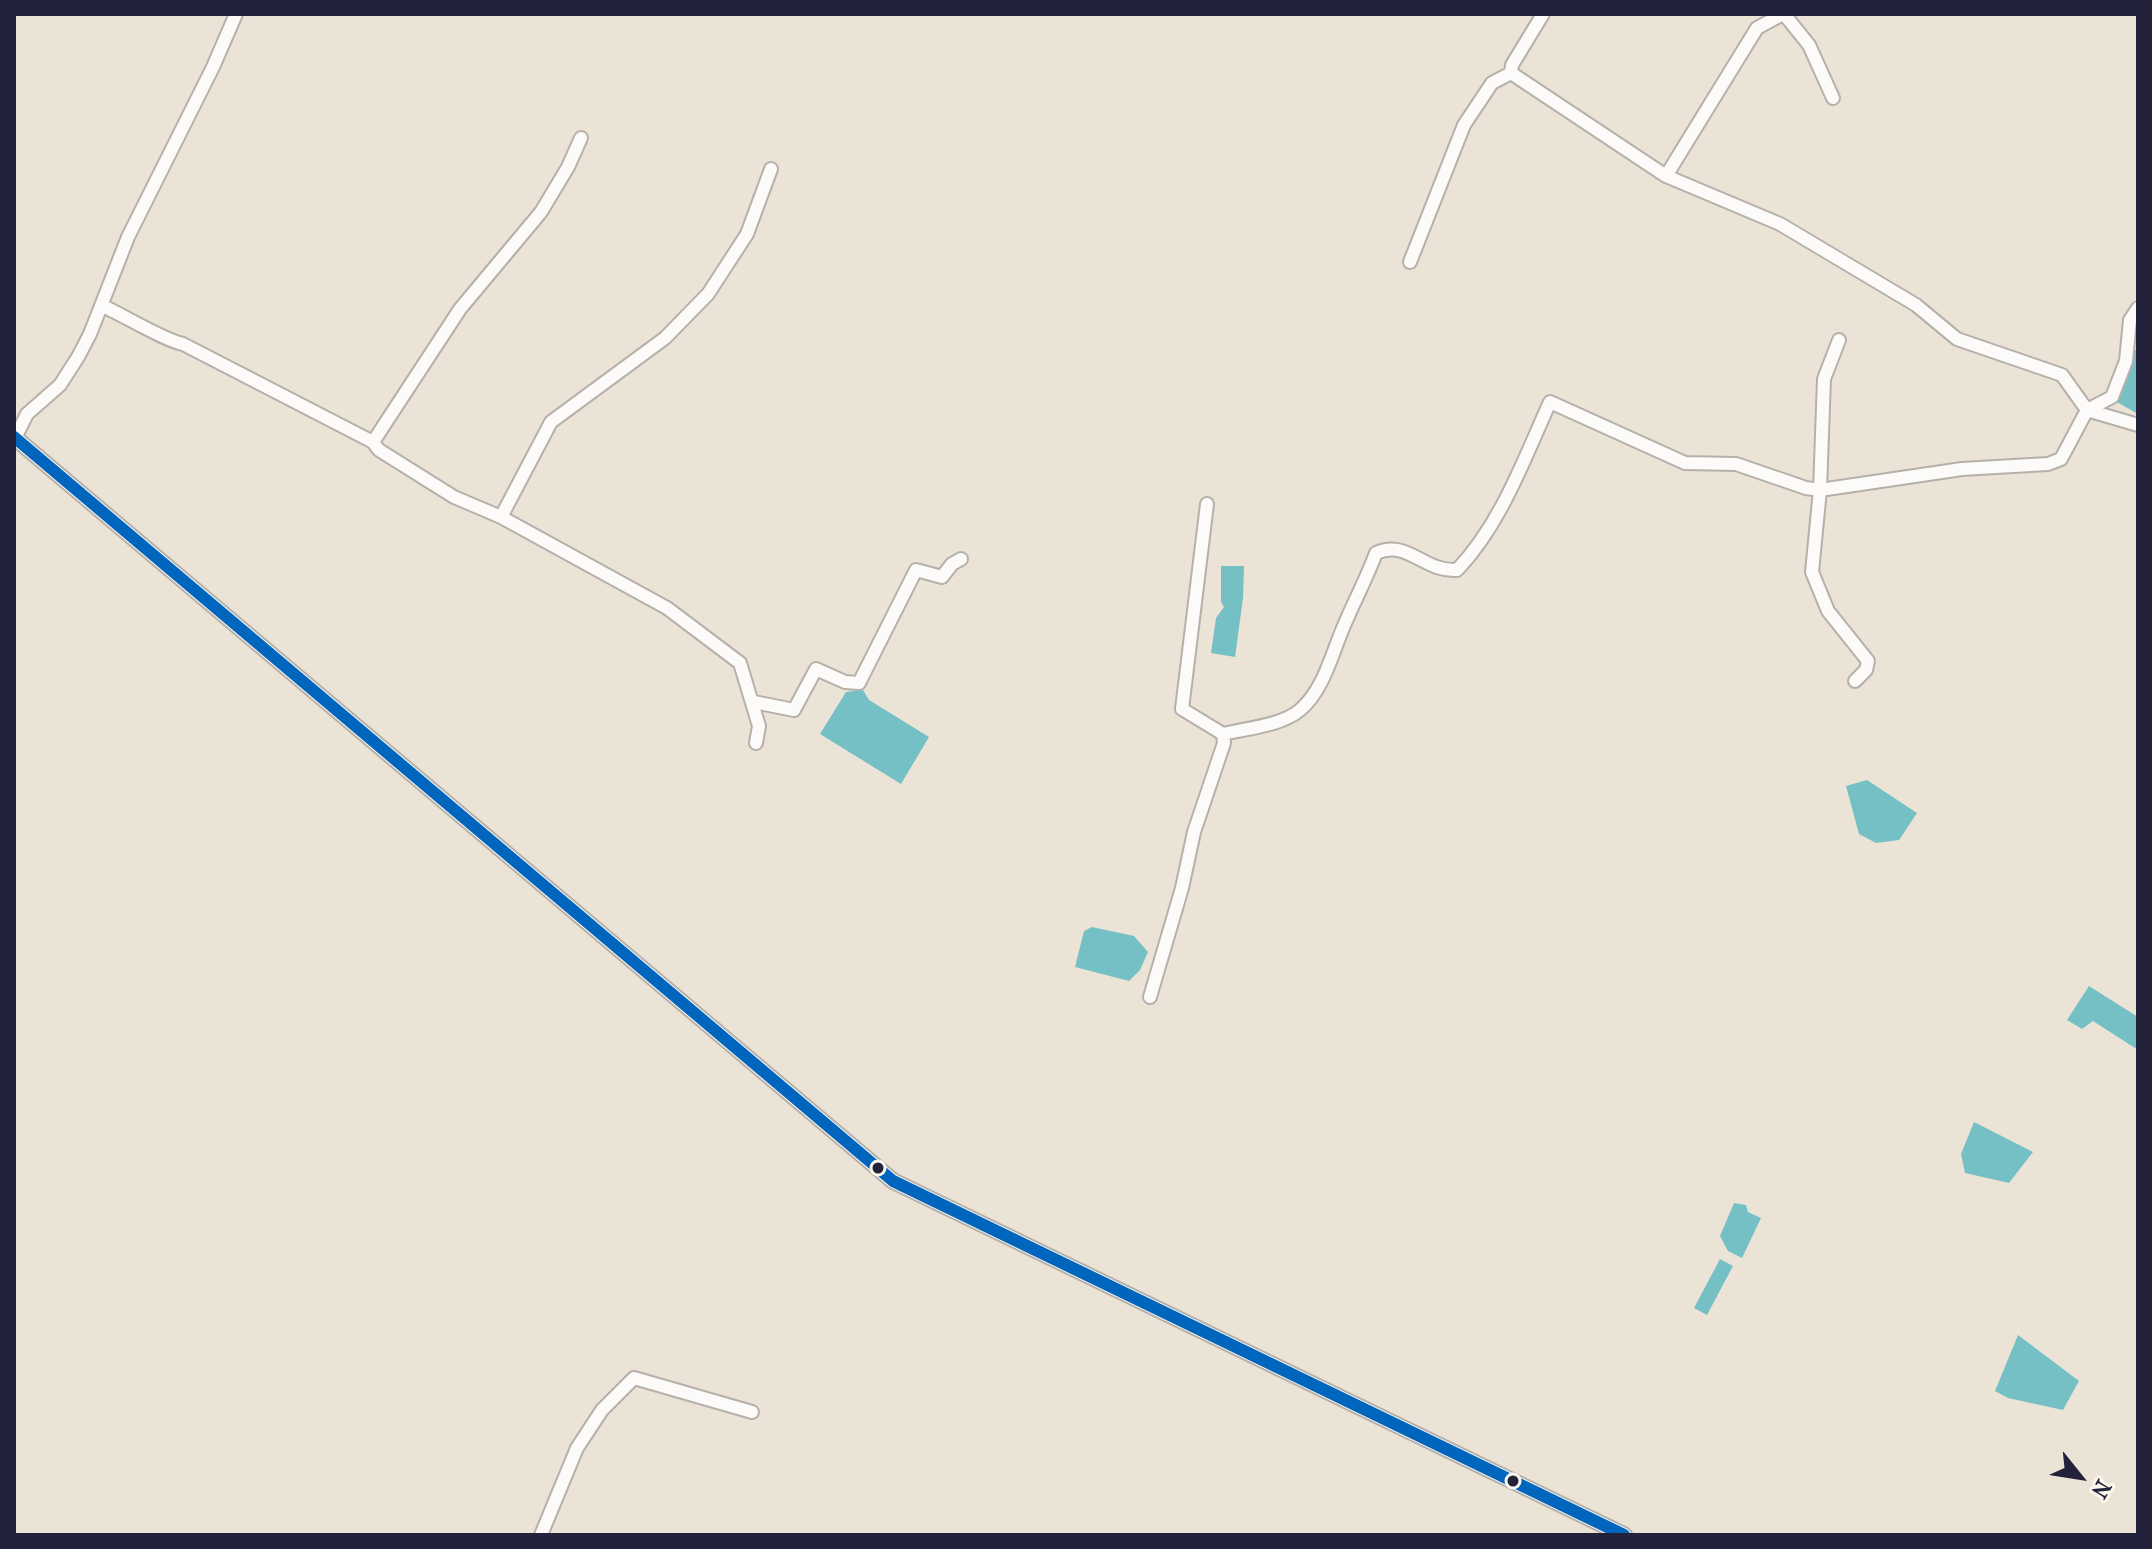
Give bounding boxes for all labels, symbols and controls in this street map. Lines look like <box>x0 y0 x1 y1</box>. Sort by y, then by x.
unlabelled marker <box>870 1160 886 1176</box>
north arrow <box>2040 1437 2120 1517</box>
unlabelled marker <box>1505 1473 1521 1489</box>
text: N <box>2085 1475 2116 1503</box>

